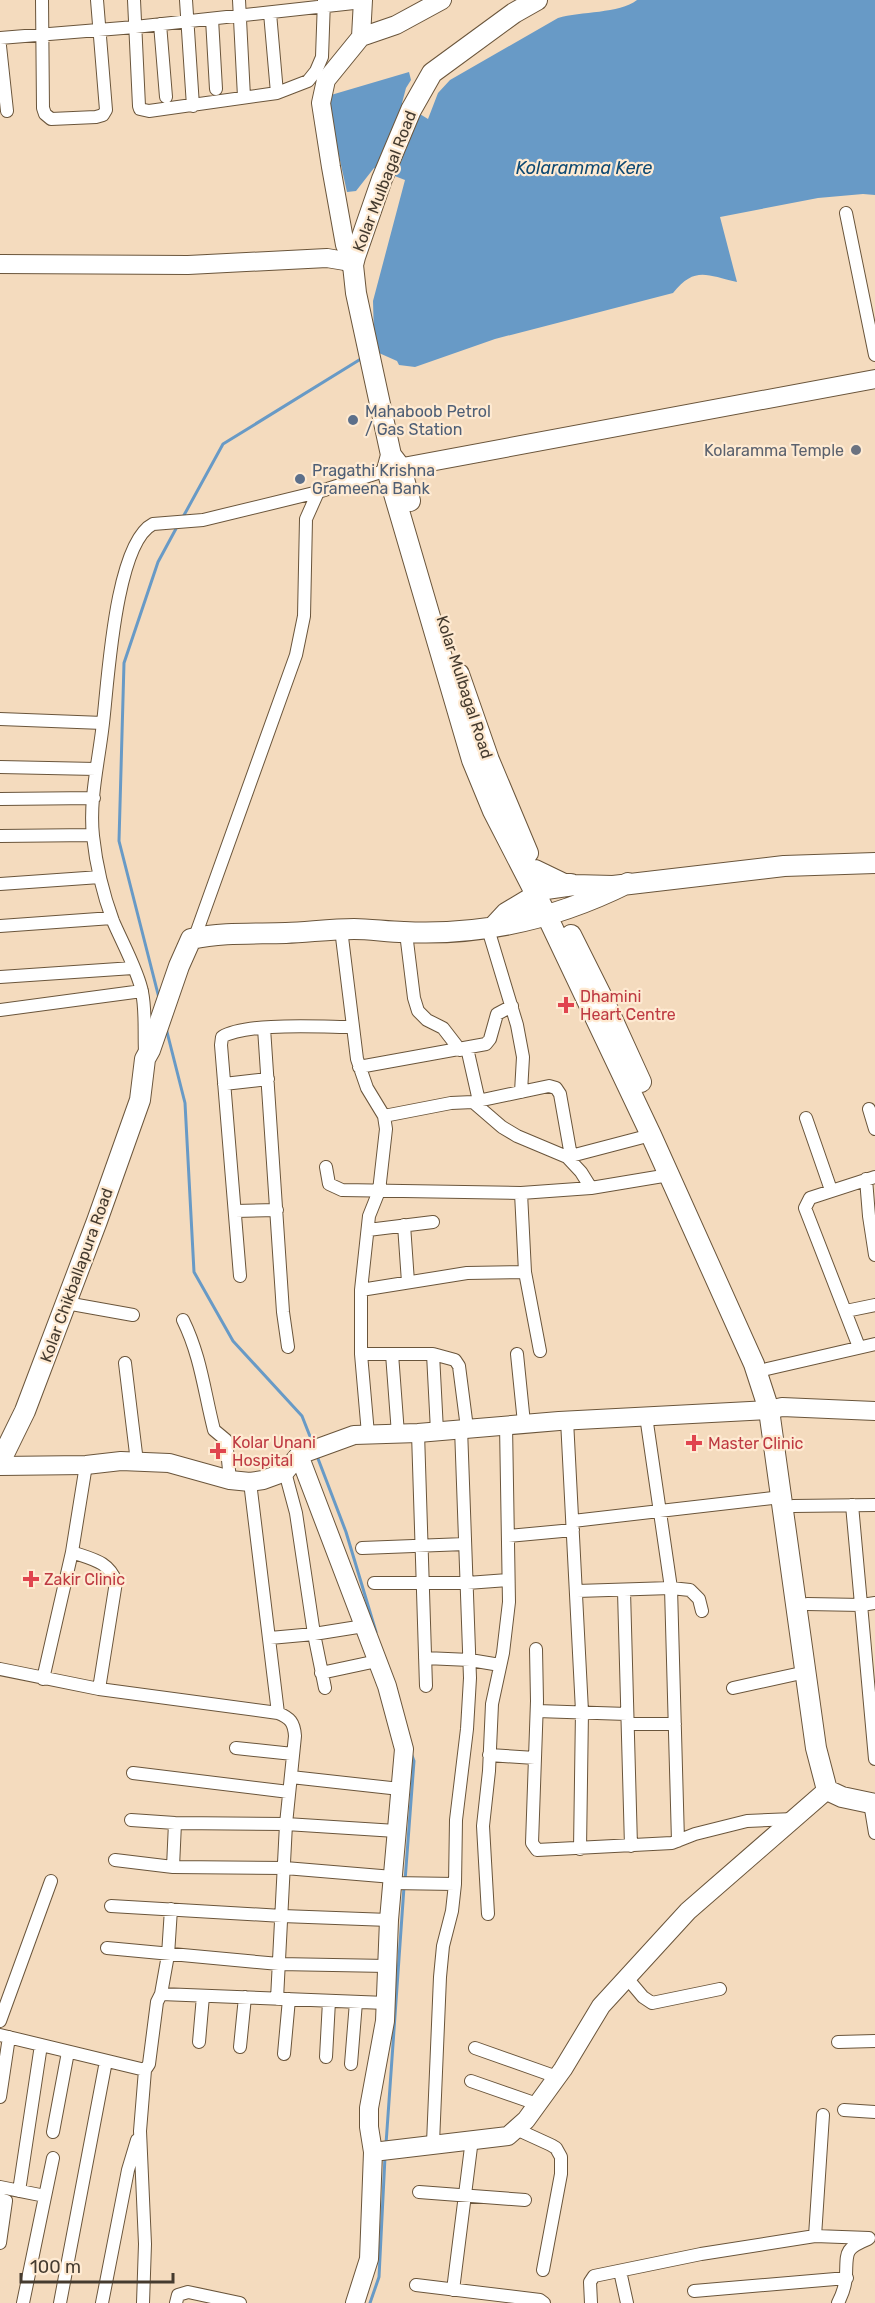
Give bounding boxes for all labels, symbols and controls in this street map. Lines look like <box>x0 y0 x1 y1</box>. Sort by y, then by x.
street label: Kolar Mulbagal Road <box>349 108 420 254</box>
water label: Kolaramma Kere <box>516 157 652 179</box>
place label: Mahaboob Petrol / Gas Station <box>365 402 491 439</box>
marker: Mahaboob Petrol / Gas Station <box>346 413 360 427</box>
place label: Kolaramma Temple <box>704 441 844 460</box>
marker: Kolaramma Temple <box>849 443 863 457</box>
place label: Pragathi Krishna Grameena Bank <box>312 461 435 498</box>
marker: Pragathi Krishna Grameena Bank <box>293 472 307 486</box>
street label: Kolar Mulbagal Road <box>432 613 497 761</box>
place label: Dhamini Heart Centre <box>580 987 676 1024</box>
marker: Dhamini Heart Centre <box>557 996 575 1014</box>
street label: Kolar Chikballapura Road <box>36 1185 117 1365</box>
place label: Kolar Unani Hospital <box>232 1433 316 1470</box>
marker: Master Clinic <box>685 1434 703 1452</box>
place label: Master Clinic <box>708 1434 804 1453</box>
marker: Kolar Unani Hospital <box>209 1442 227 1460</box>
marker: Zakir Clinic <box>22 1570 40 1588</box>
place label: Zakir Clinic <box>44 1570 125 1589</box>
scale bar <box>21 2246 172 2284</box>
text: 100 m <box>30 2256 81 2278</box>

